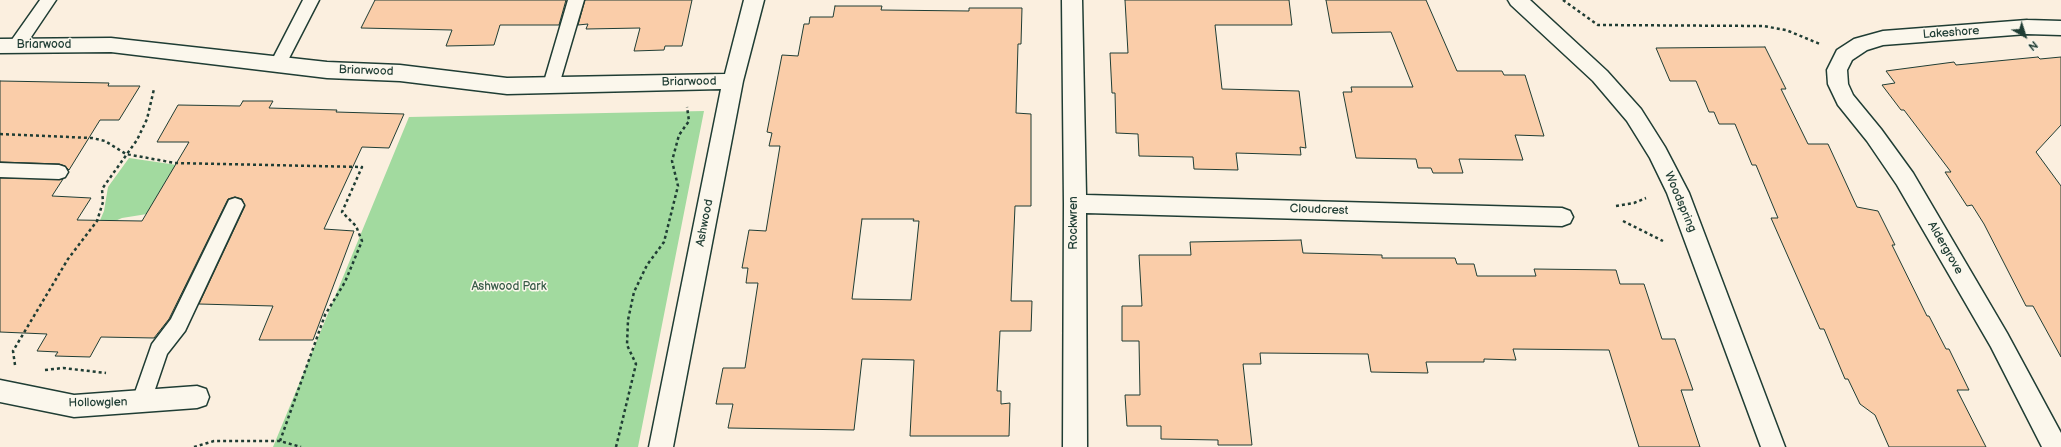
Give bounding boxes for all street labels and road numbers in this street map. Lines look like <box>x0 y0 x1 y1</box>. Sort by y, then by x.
street label: Lakeshore <box>1922 24 1980 42</box>
street label: Briarwood <box>17 38 71 52</box>
street label: Briarwood <box>338 63 394 79</box>
street label: Briarwood <box>661 74 717 90</box>
street label: Woodspring <box>1661 170 1699 234</box>
street label: Rockwren <box>1067 196 1081 250</box>
street label: Ashwood <box>693 198 717 248</box>
street label: Cloudcrest <box>1289 202 1349 218</box>
street label: Aldergrove <box>1924 219 1966 277</box>
street label: Hollowglen <box>68 395 128 411</box>

